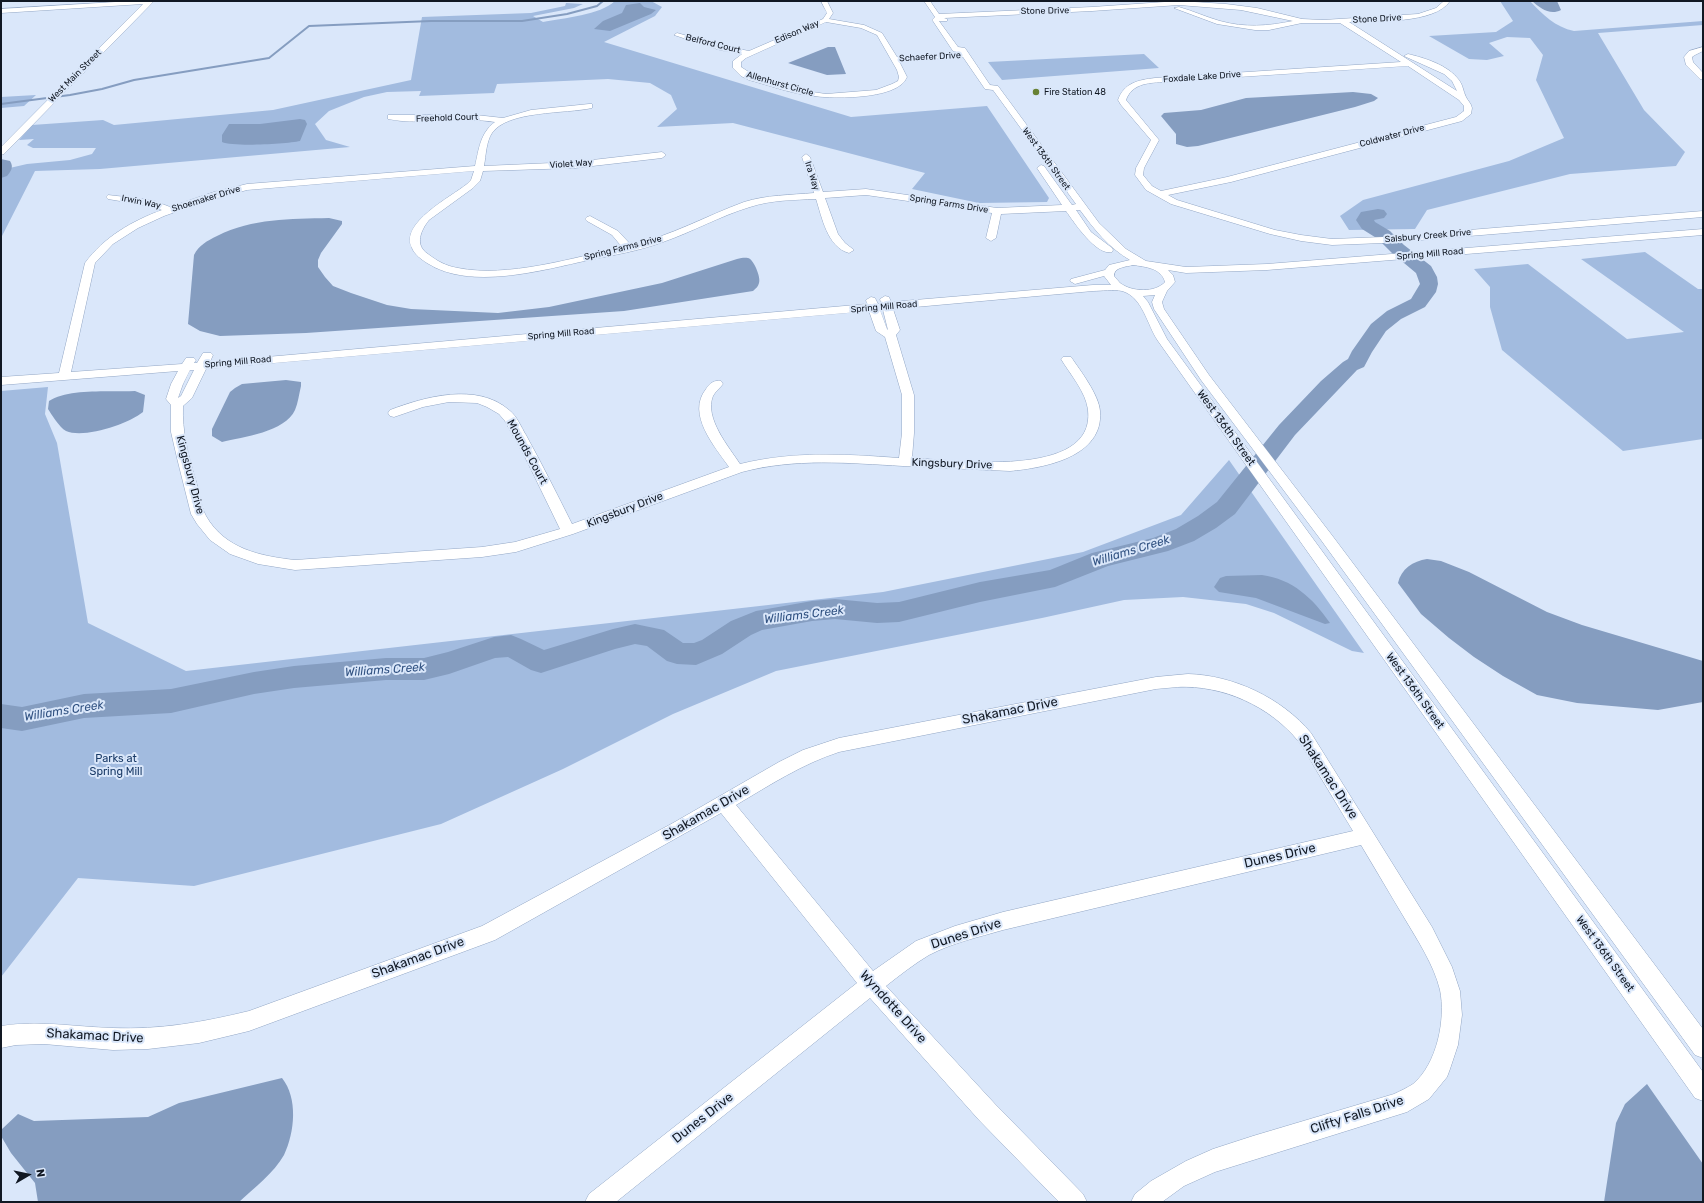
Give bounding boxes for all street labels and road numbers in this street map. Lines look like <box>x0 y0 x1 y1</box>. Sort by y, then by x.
street label: Stone Drive <box>1021 5 1069 17</box>
street label: Stone Drive <box>1352 12 1402 26</box>
street label: Edison Way <box>773 18 821 46</box>
street label: Belford Court <box>684 32 742 56</box>
street label: West Main Street <box>46 47 104 105</box>
street label: Schaefer Drive <box>899 50 961 64</box>
street label: Allenhurst Circle <box>745 69 815 99</box>
street label: Foxdale Lake Drive <box>1163 69 1241 85</box>
street label: Freehold Court <box>416 112 478 124</box>
street label: Coldwater Drive <box>1358 122 1426 150</box>
street label: West 136th Street <box>1020 126 1072 192</box>
street label: Violet Way <box>549 157 593 171</box>
street label: Ira Way <box>802 160 822 192</box>
street label: Shoemaker Drive <box>170 183 242 215</box>
street label: Spring Farms Drive <box>909 192 989 216</box>
street label: Irwin Way <box>120 193 162 211</box>
street label: Salsbury Creek Drive <box>1384 227 1472 245</box>
street label: Spring Farms Drive <box>583 233 663 263</box>
street label: Spring Mill Road <box>1396 246 1464 262</box>
street label: Spring Mill Road <box>850 299 918 315</box>
street label: Spring Mill Road <box>527 326 595 342</box>
street label: Spring Mill Road <box>204 354 272 370</box>
street label: West 136th Street <box>1194 387 1258 469</box>
street label: Mounds Court <box>504 417 550 487</box>
street label: Kingsbury Drive <box>173 434 207 516</box>
street label: Kingsbury Drive <box>911 456 993 472</box>
street label: Kingsbury Drive <box>585 489 665 531</box>
street label: West 136th Street <box>1383 650 1447 732</box>
street label: Shakamac Drive <box>961 694 1059 728</box>
street label: Shakamac Drive <box>1295 732 1361 822</box>
street label: Shakamac Drive <box>660 782 752 844</box>
street label: Dunes Drive <box>1243 840 1317 872</box>
street label: West 136th Street <box>1573 913 1637 995</box>
street label: Dunes Drive <box>929 915 1003 953</box>
street label: Shakamac Drive <box>370 934 466 982</box>
street label: Wyndotte Drive <box>856 967 930 1047</box>
street label: Shakamac Drive <box>46 1026 144 1046</box>
street label: Dunes Drive <box>669 1089 737 1147</box>
street label: Clifty Falls Drive <box>1308 1093 1406 1137</box>

